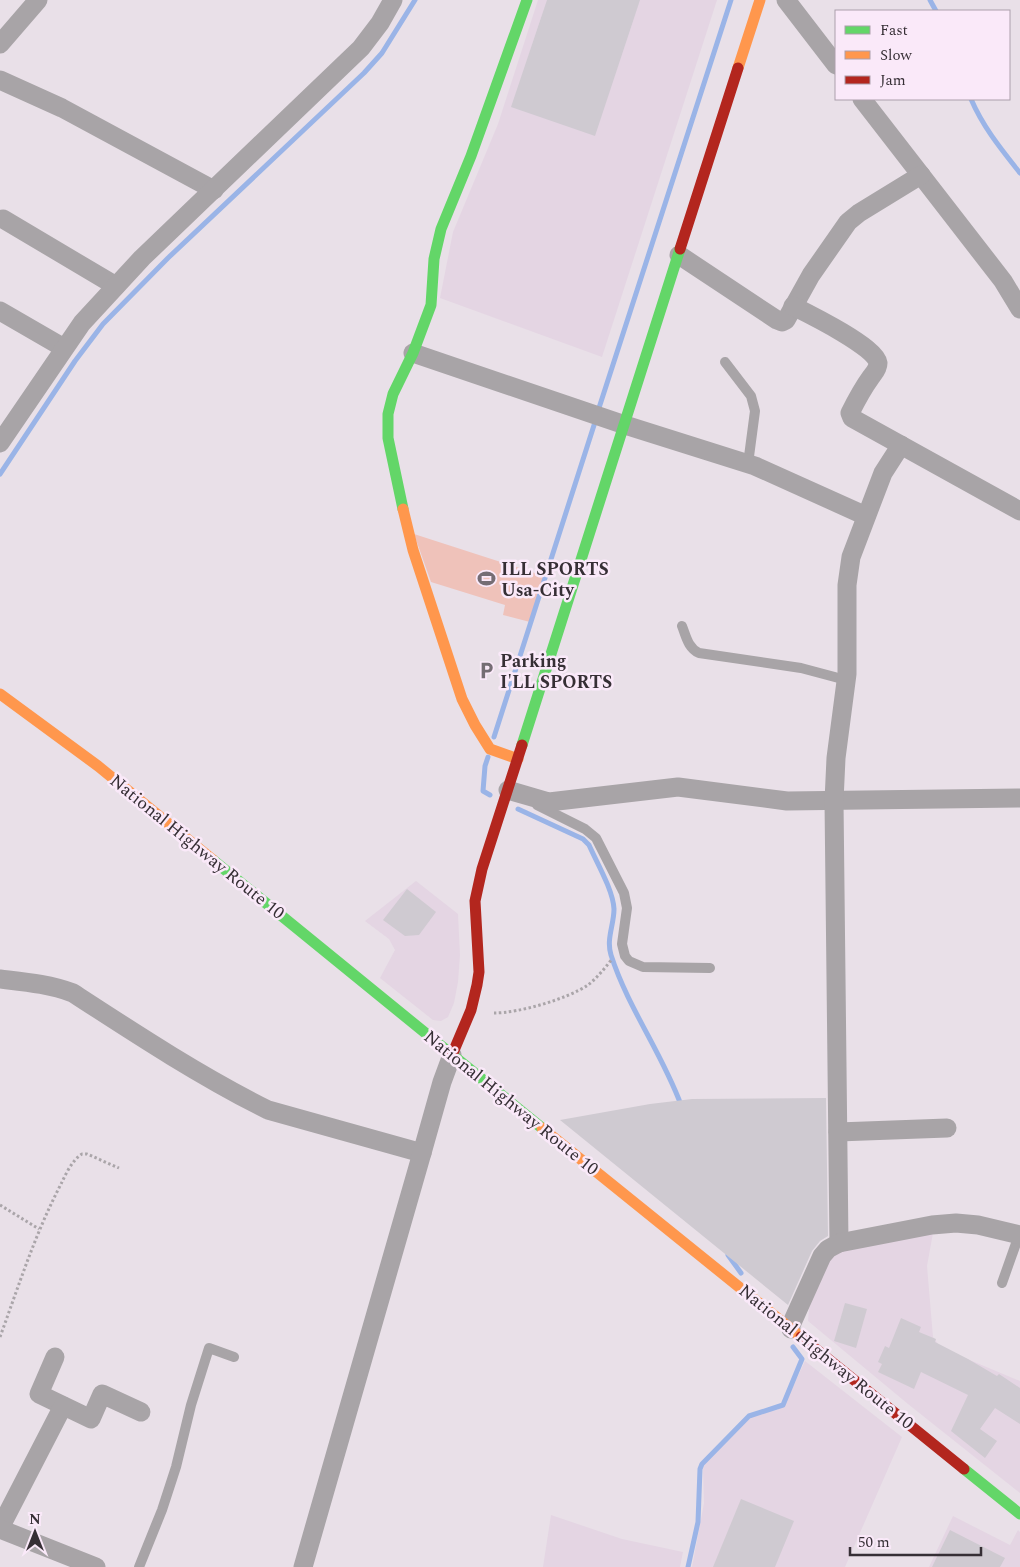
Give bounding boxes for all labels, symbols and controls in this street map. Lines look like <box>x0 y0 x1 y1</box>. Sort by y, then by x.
legend <box>835 10 1010 100</box>
text: Fast <box>880 19 908 42</box>
text: Slow <box>880 44 912 67</box>
text: Jam <box>880 69 906 92</box>
place label: ILL SPORTS Usa-City <box>501 556 609 604</box>
sports icon: ILL SPORTS Usa-City <box>477 569 497 589</box>
place label: Parking I'LL SPORTS <box>500 648 612 696</box>
parking icon: Parking I'LL SPORTS <box>476 661 496 681</box>
street label: National Highway Route 10 <box>104 768 290 926</box>
street label: National Highway Route 10 <box>418 1024 604 1182</box>
street label: National Highway Route 10 <box>733 1278 919 1436</box>
north arrow <box>10 1507 60 1557</box>
text: N <box>29 1509 41 1530</box>
scale bar <box>850 1524 981 1556</box>
text: 50 m <box>858 1531 890 1554</box>

